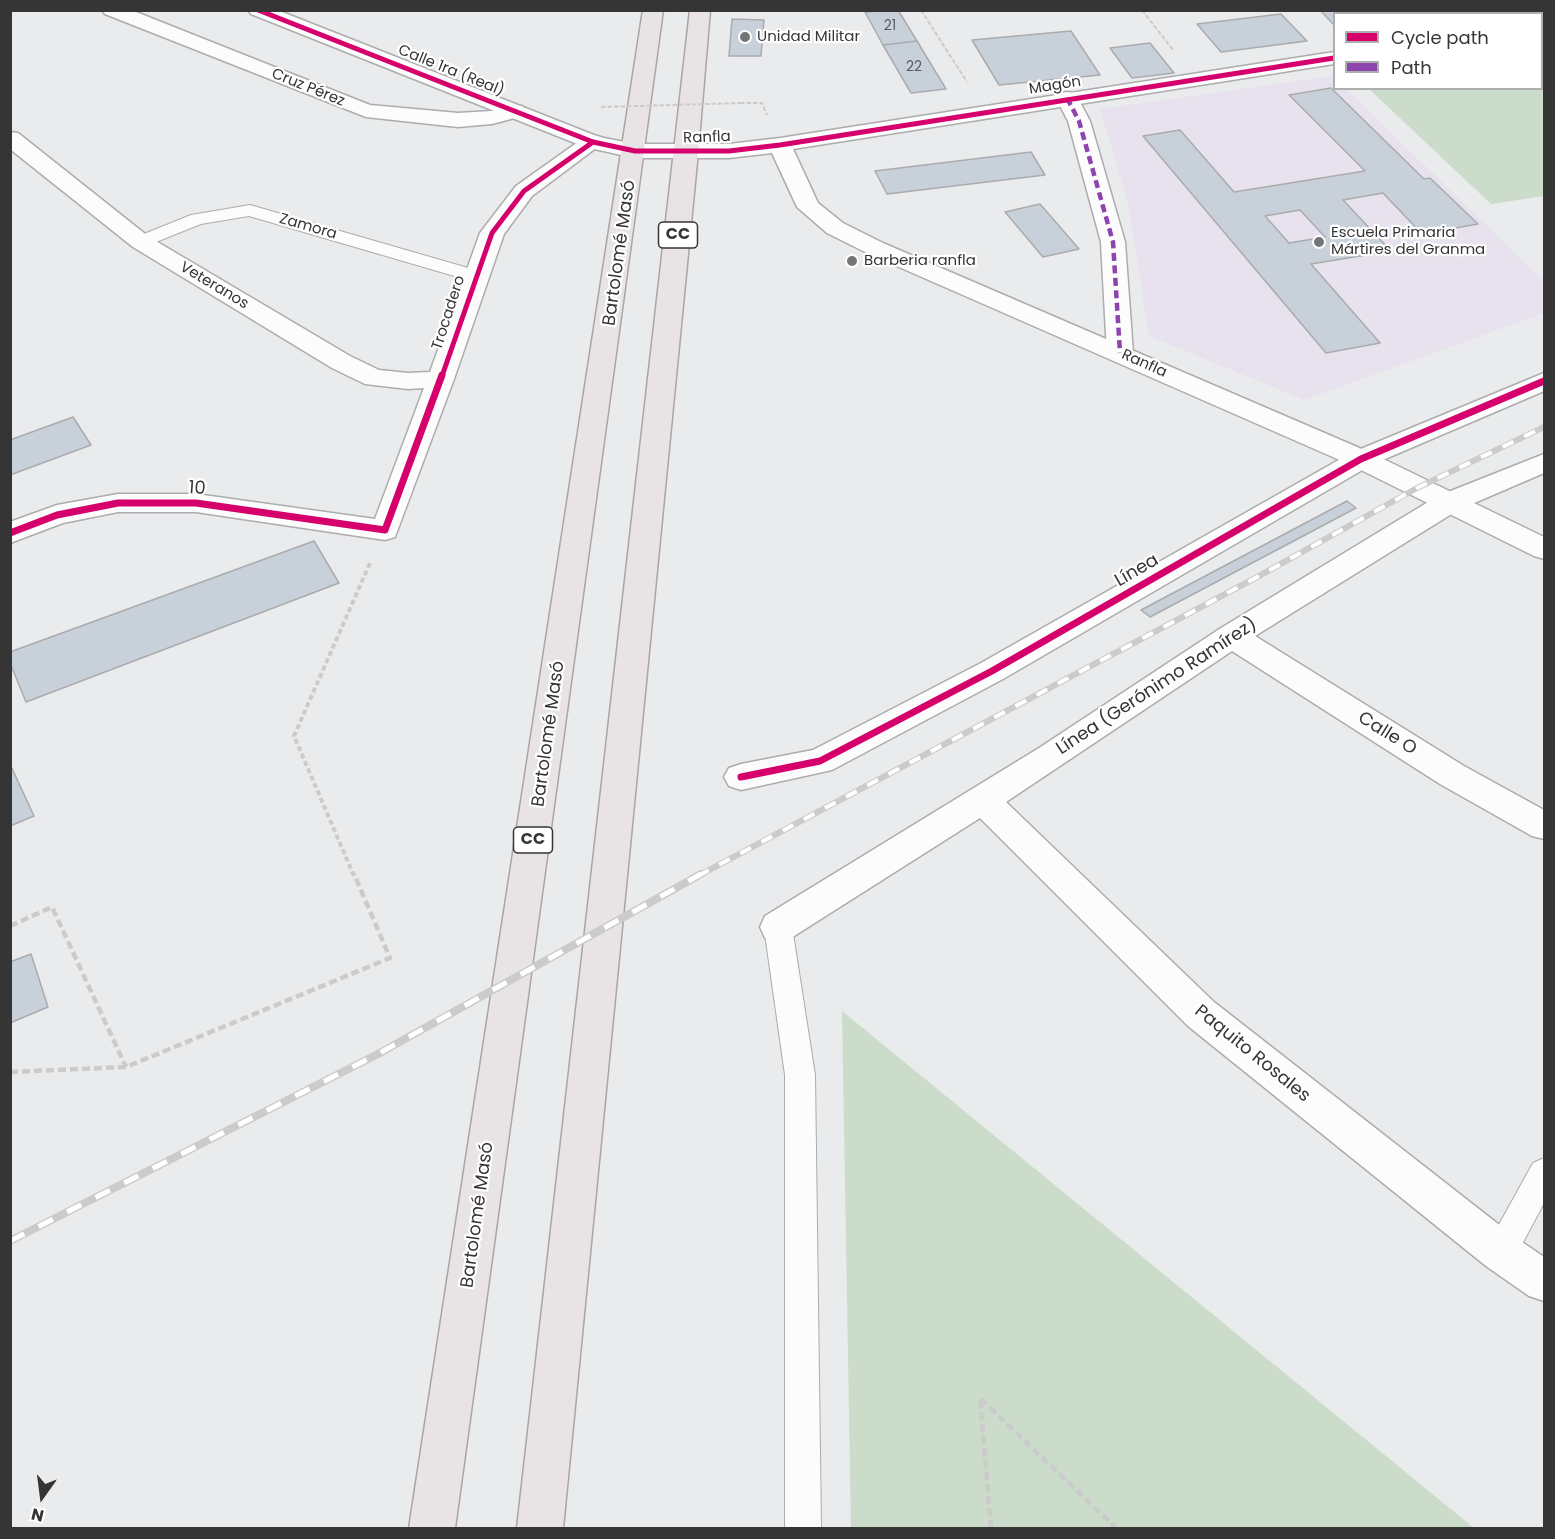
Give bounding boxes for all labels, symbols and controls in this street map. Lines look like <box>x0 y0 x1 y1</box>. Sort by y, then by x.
legend <box>1333 12 1543 90</box>
house number: 21 <box>884 18 896 34</box>
text: Cycle path <box>1391 25 1489 50</box>
place label: Unidad Militar <box>757 28 860 46</box>
marker: Unidad Militar <box>738 30 752 44</box>
street label: Calle 1ra (Real) <box>395 42 507 100</box>
text: Path <box>1391 55 1432 80</box>
house number: 22 <box>906 59 922 75</box>
street label: Cruz Pérez <box>269 65 347 111</box>
street label: Magón <box>1028 73 1082 99</box>
street label: Ranfla <box>683 128 731 148</box>
street label: Bartolomé Masó <box>599 179 641 327</box>
street label: Zamora <box>277 210 339 244</box>
road number: CC <box>658 222 698 248</box>
place label: Escuela Primaria Mártires del Granma <box>1331 224 1485 259</box>
marker: Escuela Primaria Mártires del Granma <box>1312 235 1326 249</box>
place label: Barberia ranfla <box>864 252 976 270</box>
marker: Barberia ranfla <box>845 254 859 268</box>
street label: Veteranos <box>176 258 252 314</box>
street label: Trocadero <box>429 274 469 352</box>
street label: Ranfla <box>1119 346 1169 382</box>
street label: 10 <box>188 478 206 500</box>
street label: Línea <box>1111 550 1163 592</box>
street label: Línea (Gerónimo Ramírez) <box>1053 614 1261 760</box>
street label: Bartolomé Masó <box>528 660 570 808</box>
street label: Calle O <box>1354 708 1420 760</box>
road number: CC <box>514 827 552 853</box>
street label: Paquito Rosales <box>1190 1001 1314 1107</box>
street label: Bartolomé Masó <box>457 1141 499 1289</box>
north arrow <box>12 1467 72 1527</box>
text: N <box>29 1502 46 1528</box>

